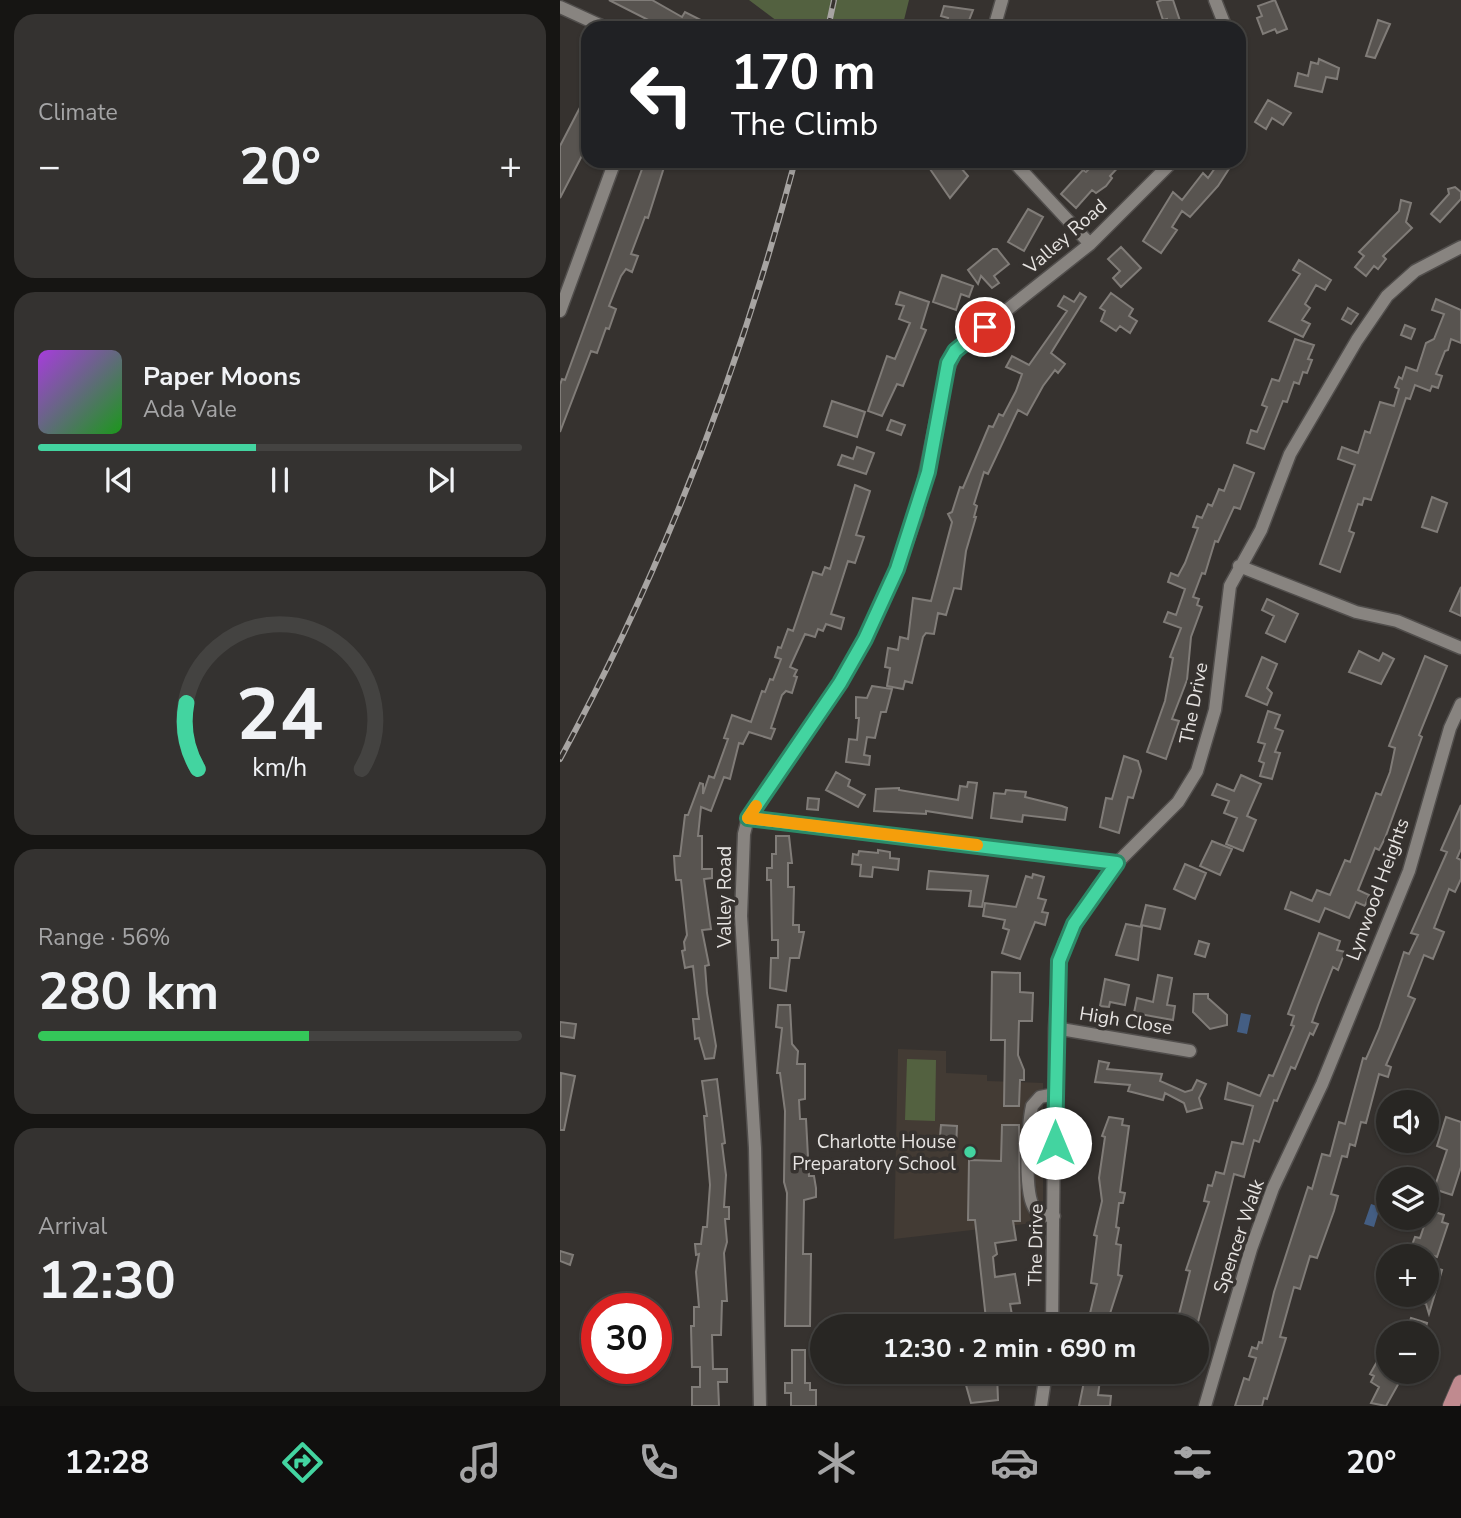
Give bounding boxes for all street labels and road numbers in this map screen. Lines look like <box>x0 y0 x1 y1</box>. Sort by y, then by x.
street label: Valley Road <box>1018 193 1113 281</box>
street label: The Drive <box>1173 660 1215 746</box>
street label: Lynwood Heights <box>1340 815 1416 964</box>
street label: Valley Road <box>712 846 738 949</box>
street label: High Close <box>1077 1001 1174 1041</box>
street label: Spencer Walk <box>1207 1175 1271 1297</box>
street label: The Drive <box>1022 1204 1050 1286</box>

